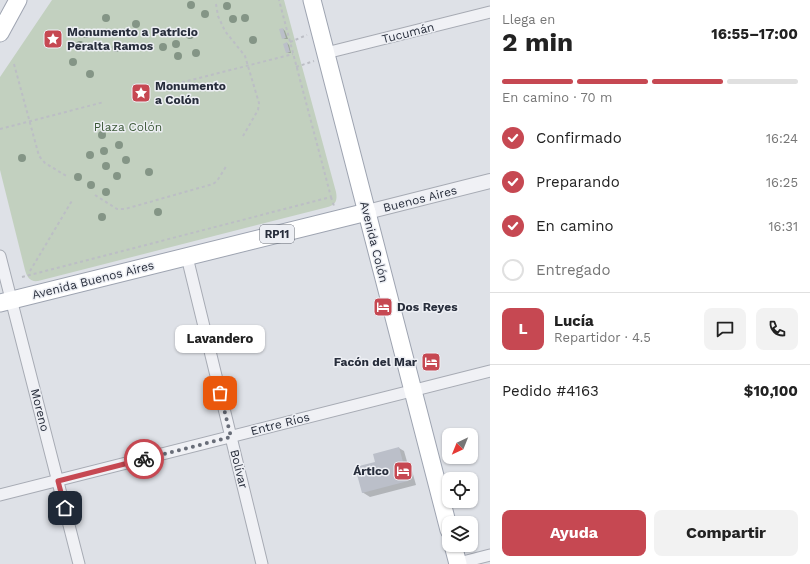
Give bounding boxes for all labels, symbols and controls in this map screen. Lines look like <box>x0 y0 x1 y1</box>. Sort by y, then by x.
text: Llega en <box>502 12 555 27</box>
street label: Tucumán <box>380 20 436 46</box>
place label: Monumento a Patricio Peralta Ramos <box>67 25 198 53</box>
text: 16:55–17:00 <box>711 25 798 43</box>
text: 2 min <box>502 27 573 57</box>
place icon: Monumento a Patricio Peralta Ramos <box>42 28 64 50</box>
place label: Monumento a Colón <box>155 79 226 107</box>
place icon: Monumento a Colón <box>130 82 152 104</box>
text: En camino · 70 m <box>502 90 612 105</box>
park label: Plaza Colón <box>94 120 162 134</box>
icon: check <box>502 127 524 149</box>
text: Confirmado <box>536 129 622 147</box>
text: 16:24 <box>766 131 798 146</box>
icon: check <box>502 171 524 193</box>
text: Preparando <box>536 173 620 191</box>
text: 16:25 <box>766 175 798 190</box>
street label: Buenos Aires <box>382 183 458 215</box>
street label: Avenida Colón <box>357 200 391 284</box>
icon: check <box>502 215 524 237</box>
text: En camino <box>536 217 613 235</box>
text: 16:31 <box>769 219 798 234</box>
road number: RP11 <box>260 225 294 243</box>
street label: Avenida Buenos Aires <box>31 258 155 302</box>
text: Entregado <box>536 261 610 279</box>
hotel icon: Dos Reyes <box>372 296 394 318</box>
place label: Dos Reyes <box>397 300 458 314</box>
button: chat <box>704 308 746 350</box>
button: phone <box>756 308 798 350</box>
text: Lucía <box>554 312 594 330</box>
text: L <box>518 320 528 338</box>
callout: Lavandero <box>175 325 265 353</box>
text: Repartidor · 4.5 <box>554 330 651 345</box>
text: Lavandero <box>187 331 253 346</box>
hotel icon: Facón del Mar <box>420 351 442 373</box>
place label: Facón del Mar <box>334 355 418 369</box>
pin <box>203 376 237 410</box>
icon: bag <box>209 382 231 404</box>
text: Pedido #4163 <box>502 382 599 400</box>
text: $10,100 <box>744 382 798 400</box>
street label: Moreno <box>28 387 52 433</box>
street label: Entre Ríos <box>249 410 311 438</box>
north arrow <box>442 428 478 464</box>
map controls <box>442 428 478 552</box>
courier <box>124 439 164 479</box>
icon: bike <box>133 448 155 470</box>
street label: Bolívar <box>227 448 251 490</box>
hotel icon: Ártico <box>392 460 414 482</box>
place label: Ártico <box>353 464 389 478</box>
button: locate <box>442 472 478 508</box>
pin <box>48 491 82 525</box>
icon: home <box>54 497 76 519</box>
button: Ayuda <box>502 510 646 556</box>
button: Compartir <box>654 510 798 556</box>
button: layers <box>442 516 478 552</box>

